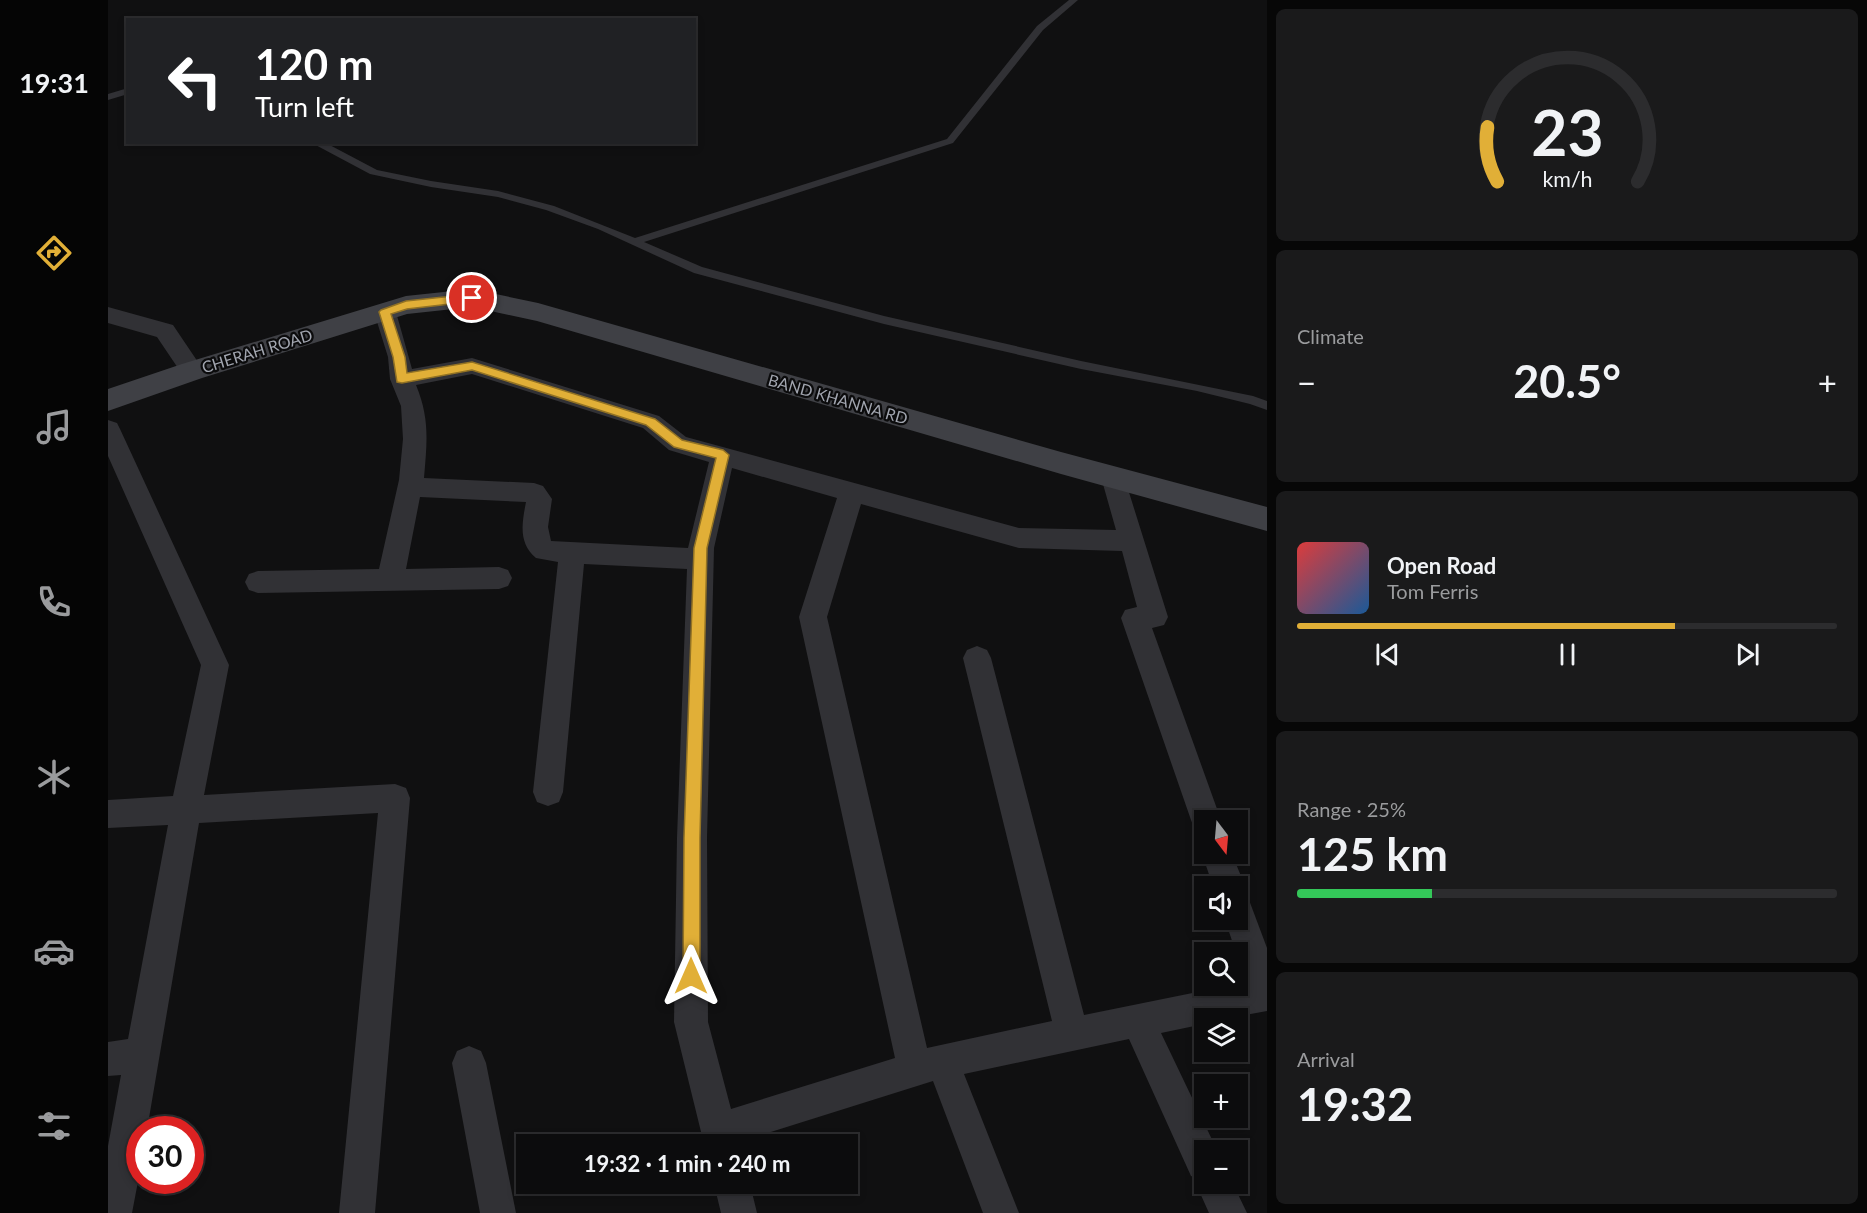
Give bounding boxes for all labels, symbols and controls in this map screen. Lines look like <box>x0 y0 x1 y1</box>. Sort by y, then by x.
text: 120 m <box>255 39 373 89</box>
icon: left <box>156 42 234 120</box>
text: 19:31 <box>19 66 89 99</box>
text: Turn left <box>255 90 354 123</box>
text: 23 <box>1531 94 1603 169</box>
text: km/h <box>1542 166 1592 192</box>
icon: directions <box>33 232 75 274</box>
pin <box>446 272 497 323</box>
icon: arrive <box>455 281 488 314</box>
text: Climate <box>1297 324 1364 348</box>
street label: CHERAH ROAD <box>199 325 314 376</box>
text: 20.5° <box>1513 354 1621 408</box>
text: − <box>1297 362 1316 402</box>
text: + <box>1818 362 1837 402</box>
street label: BAND KHANNA RD <box>766 370 910 428</box>
icon: music <box>33 406 75 448</box>
text: Open Road <box>1387 552 1496 579</box>
text: Tom Ferris <box>1387 579 1478 603</box>
icon: phone <box>33 581 75 623</box>
icon: previous <box>1371 638 1404 671</box>
icon: pause <box>1551 638 1584 671</box>
icon: next <box>1731 638 1764 671</box>
icon: climate <box>33 756 75 798</box>
text: Range · 25% <box>1297 797 1406 821</box>
north arrow <box>1194 810 1248 864</box>
map controls <box>1194 810 1248 1194</box>
text: 125 km <box>1297 827 1448 881</box>
button: sound <box>1194 876 1248 930</box>
icon: car <box>33 930 75 972</box>
button: search <box>1194 942 1248 996</box>
position arrow <box>659 944 723 1008</box>
button: layers <box>1194 1008 1248 1062</box>
text: Arrival <box>1297 1047 1355 1071</box>
button: + <box>1194 1074 1248 1128</box>
text: 19:32 <box>1297 1077 1413 1131</box>
icon: filters <box>33 1105 75 1147</box>
speed limit sign: 30 <box>126 1116 204 1194</box>
button: − <box>1194 1140 1248 1194</box>
text: 19:32 · 1 min · 240 m <box>584 1150 790 1177</box>

